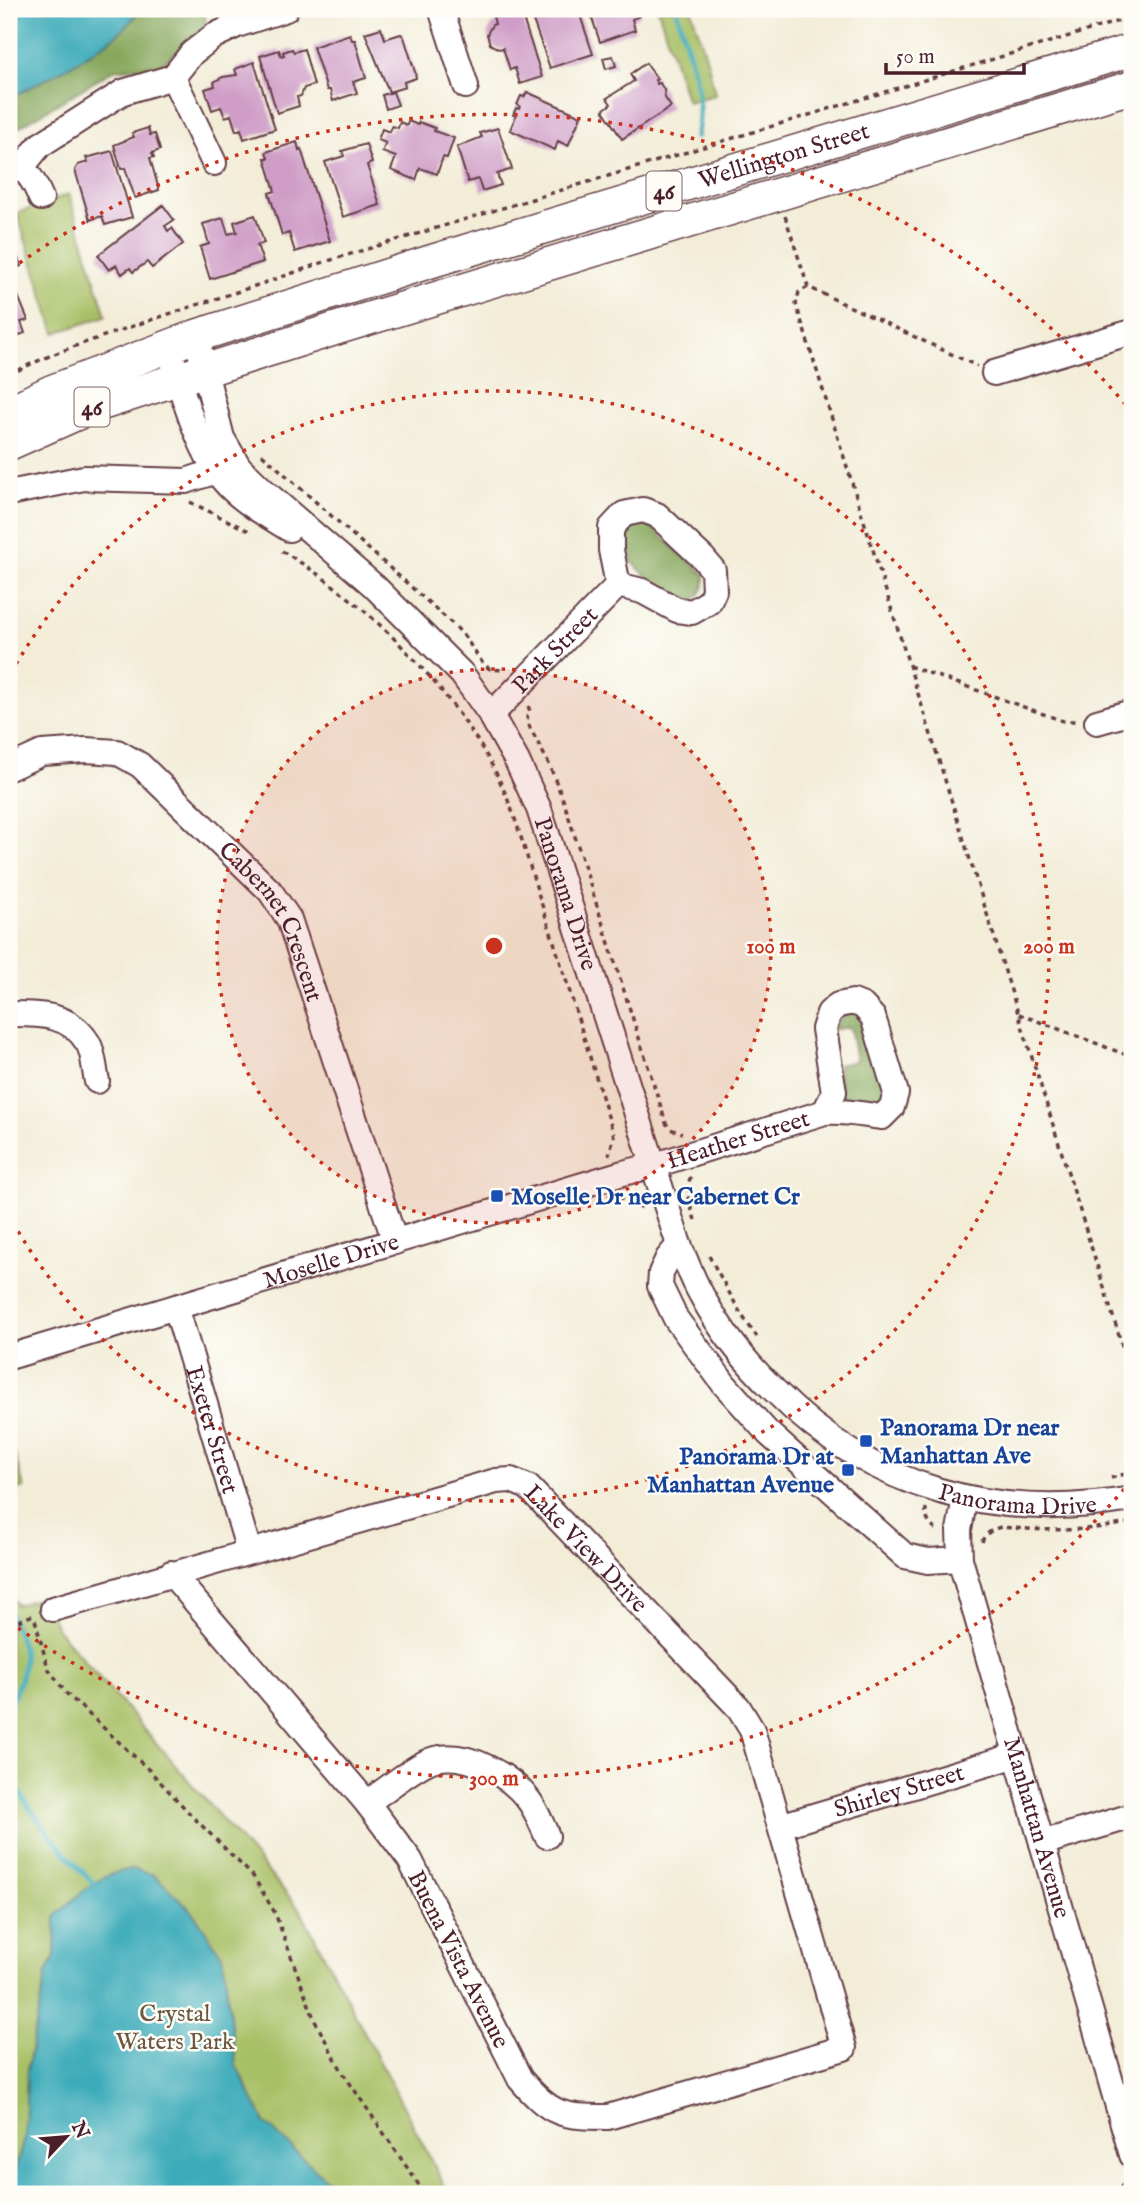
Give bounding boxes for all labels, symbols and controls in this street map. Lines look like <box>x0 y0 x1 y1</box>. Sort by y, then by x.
scale bar <box>886 32 1024 76</box>
text: 50 m <box>896 44 935 71</box>
street label: Wellington Street <box>695 116 873 197</box>
road number: 46 <box>646 172 682 210</box>
road number: 46 <box>74 388 110 426</box>
street label: Park Street <box>506 601 605 701</box>
street label: Panorama Drive <box>526 814 604 974</box>
street label: Cabernet Crescent <box>211 835 329 1006</box>
centre of rings <box>482 934 506 958</box>
text: 100 m <box>746 934 796 961</box>
text: 200 m <box>1023 934 1075 961</box>
street label: Heather Street <box>664 1104 814 1177</box>
place label: Moselle Dr near Cabernet Cr <box>511 1182 800 1213</box>
marker: Moselle Dr near Cabernet Cr <box>489 1188 505 1204</box>
street label: Moselle Drive <box>260 1227 403 1297</box>
street label: Exeter Street <box>177 1362 245 1498</box>
place label: Panorama Dr near Manhattan Ave <box>880 1413 1060 1472</box>
marker: Panorama Dr near Manhattan Ave <box>858 1433 874 1449</box>
place label: Panorama Dr at Manhattan Avenue <box>647 1442 835 1501</box>
marker: Panorama Dr at Manhattan Avenue <box>840 1462 856 1478</box>
street label: Panorama Drive <box>935 1477 1098 1523</box>
street label: Lake View Drive <box>517 1478 654 1620</box>
street label: Manhattan Avenue <box>995 1734 1077 1922</box>
street label: Shirley Street <box>830 1758 968 1826</box>
text: 300 m <box>469 1766 519 1793</box>
street label: Buena Vista Avenue <box>399 1866 516 2054</box>
park label: Crystal Waters Park <box>115 1999 235 2058</box>
north arrow <box>32 2102 102 2172</box>
text: N <box>65 2117 94 2144</box>

